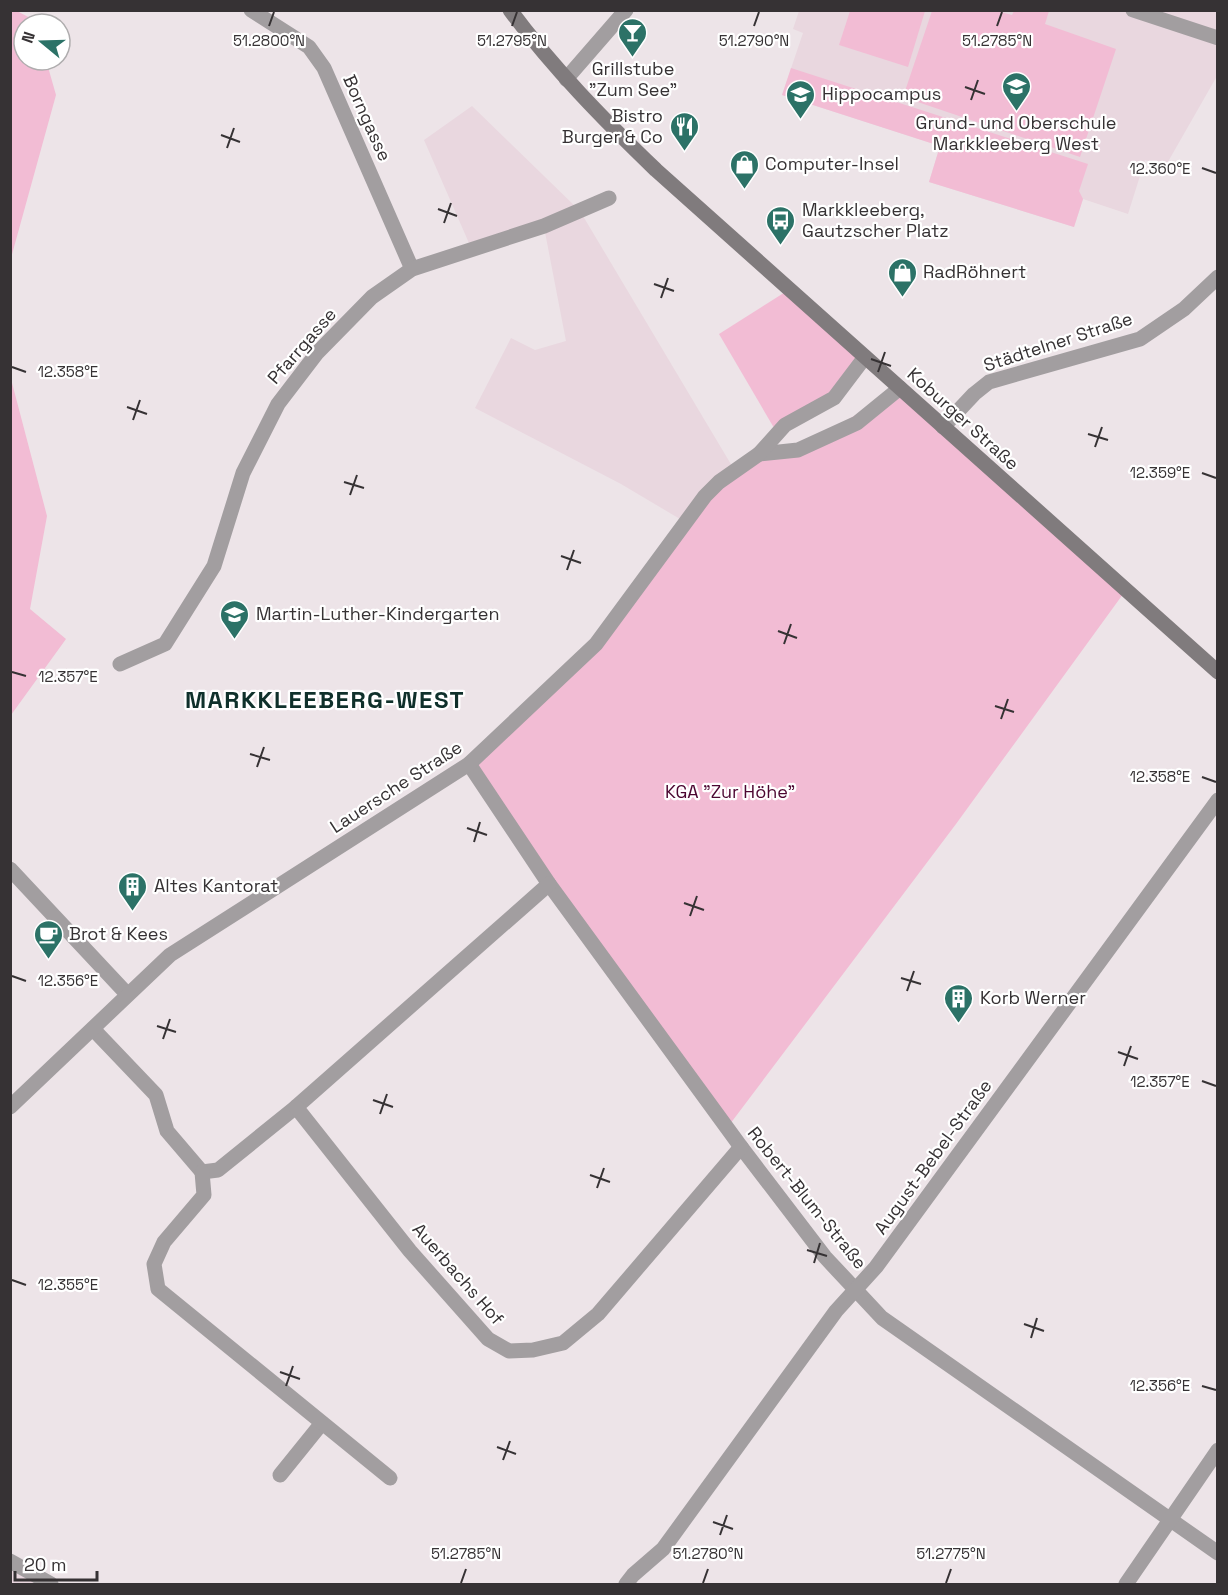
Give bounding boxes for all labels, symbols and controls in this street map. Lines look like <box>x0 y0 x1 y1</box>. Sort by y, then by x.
north arrow <box>12 12 72 72</box>
bar icon: Grillstube "Zum See" <box>617 16 649 58</box>
text: N <box>17 29 40 46</box>
text: 51.2800°N <box>233 31 305 50</box>
text: 51.2795°N <box>477 31 547 50</box>
text: 51.2790°N <box>719 31 789 50</box>
text: 51.2785°N <box>962 31 1032 50</box>
place label: Grillstube "Zum See" <box>589 57 677 101</box>
school or university icon: Grund- und Oberschule Markkleeberg West <box>1000 70 1032 112</box>
street label: Borngasse <box>338 71 397 165</box>
school or university icon: Hippocampus <box>785 78 817 120</box>
place label: Hippocampus <box>822 82 941 105</box>
place label: Bistro Burger & Co <box>562 104 663 148</box>
restaurant icon: Bistro Burger & Co <box>668 110 700 152</box>
place label: Grund- und Oberschule Markkleeberg West <box>916 111 1117 155</box>
shop icon: Computer-Insel <box>728 148 760 190</box>
place label: Computer-Insel <box>765 152 899 175</box>
text: 12.360°E <box>1129 159 1191 178</box>
place label: Markkleeberg, Gautzscher Platz <box>802 198 949 242</box>
bus stop icon: Markkleeberg, Gautzscher Platz <box>765 204 797 246</box>
shop icon: RadRöhnert <box>886 256 918 298</box>
place label: RadRöhnert <box>923 260 1026 283</box>
street label: Pfarrgasse <box>262 303 341 389</box>
street label: Städtelner Straße <box>980 307 1135 376</box>
text: 12.358°E <box>38 362 98 381</box>
street label: Koburger Straße <box>903 362 1024 475</box>
text: 12.359°E <box>1130 463 1190 482</box>
school or university icon: Martin-Luther-Kindergarten <box>219 598 251 640</box>
place label: Martin-Luther-Kindergarten <box>256 602 499 625</box>
text: 12.357°E <box>38 667 98 686</box>
district label: MARKKLEEBERG-WEST <box>185 684 465 715</box>
street label: Lauersche Straße <box>325 735 466 838</box>
text: 12.358°E <box>1130 767 1190 786</box>
park label: KGA "Zur Höhe" <box>665 780 795 803</box>
building icon: Altes Kantorat <box>117 870 149 912</box>
place label: Altes Kantorat <box>154 874 278 897</box>
cafe icon: Brot & Kees <box>32 918 64 960</box>
place label: Brot & Kees <box>69 922 168 945</box>
text: 12.356°E <box>38 971 98 990</box>
building icon: Korb Werner <box>943 982 975 1024</box>
place label: Korb Werner <box>980 986 1086 1009</box>
text: 12.357°E <box>1130 1072 1190 1091</box>
street label: August-Bebel-Straße <box>869 1075 997 1239</box>
street label: Robert-Blum-Straße <box>743 1122 872 1274</box>
street label: Auerbachs Hof <box>408 1218 509 1330</box>
text: 12.355°E <box>38 1275 98 1294</box>
text: 12.356°E <box>1130 1376 1190 1395</box>
scale bar <box>15 1544 98 1582</box>
text: 51.2785°N <box>431 1544 501 1563</box>
text: 51.2780°N <box>673 1544 743 1563</box>
text: 51.2775°N <box>916 1544 986 1563</box>
text: 20 m <box>24 1553 67 1576</box>

